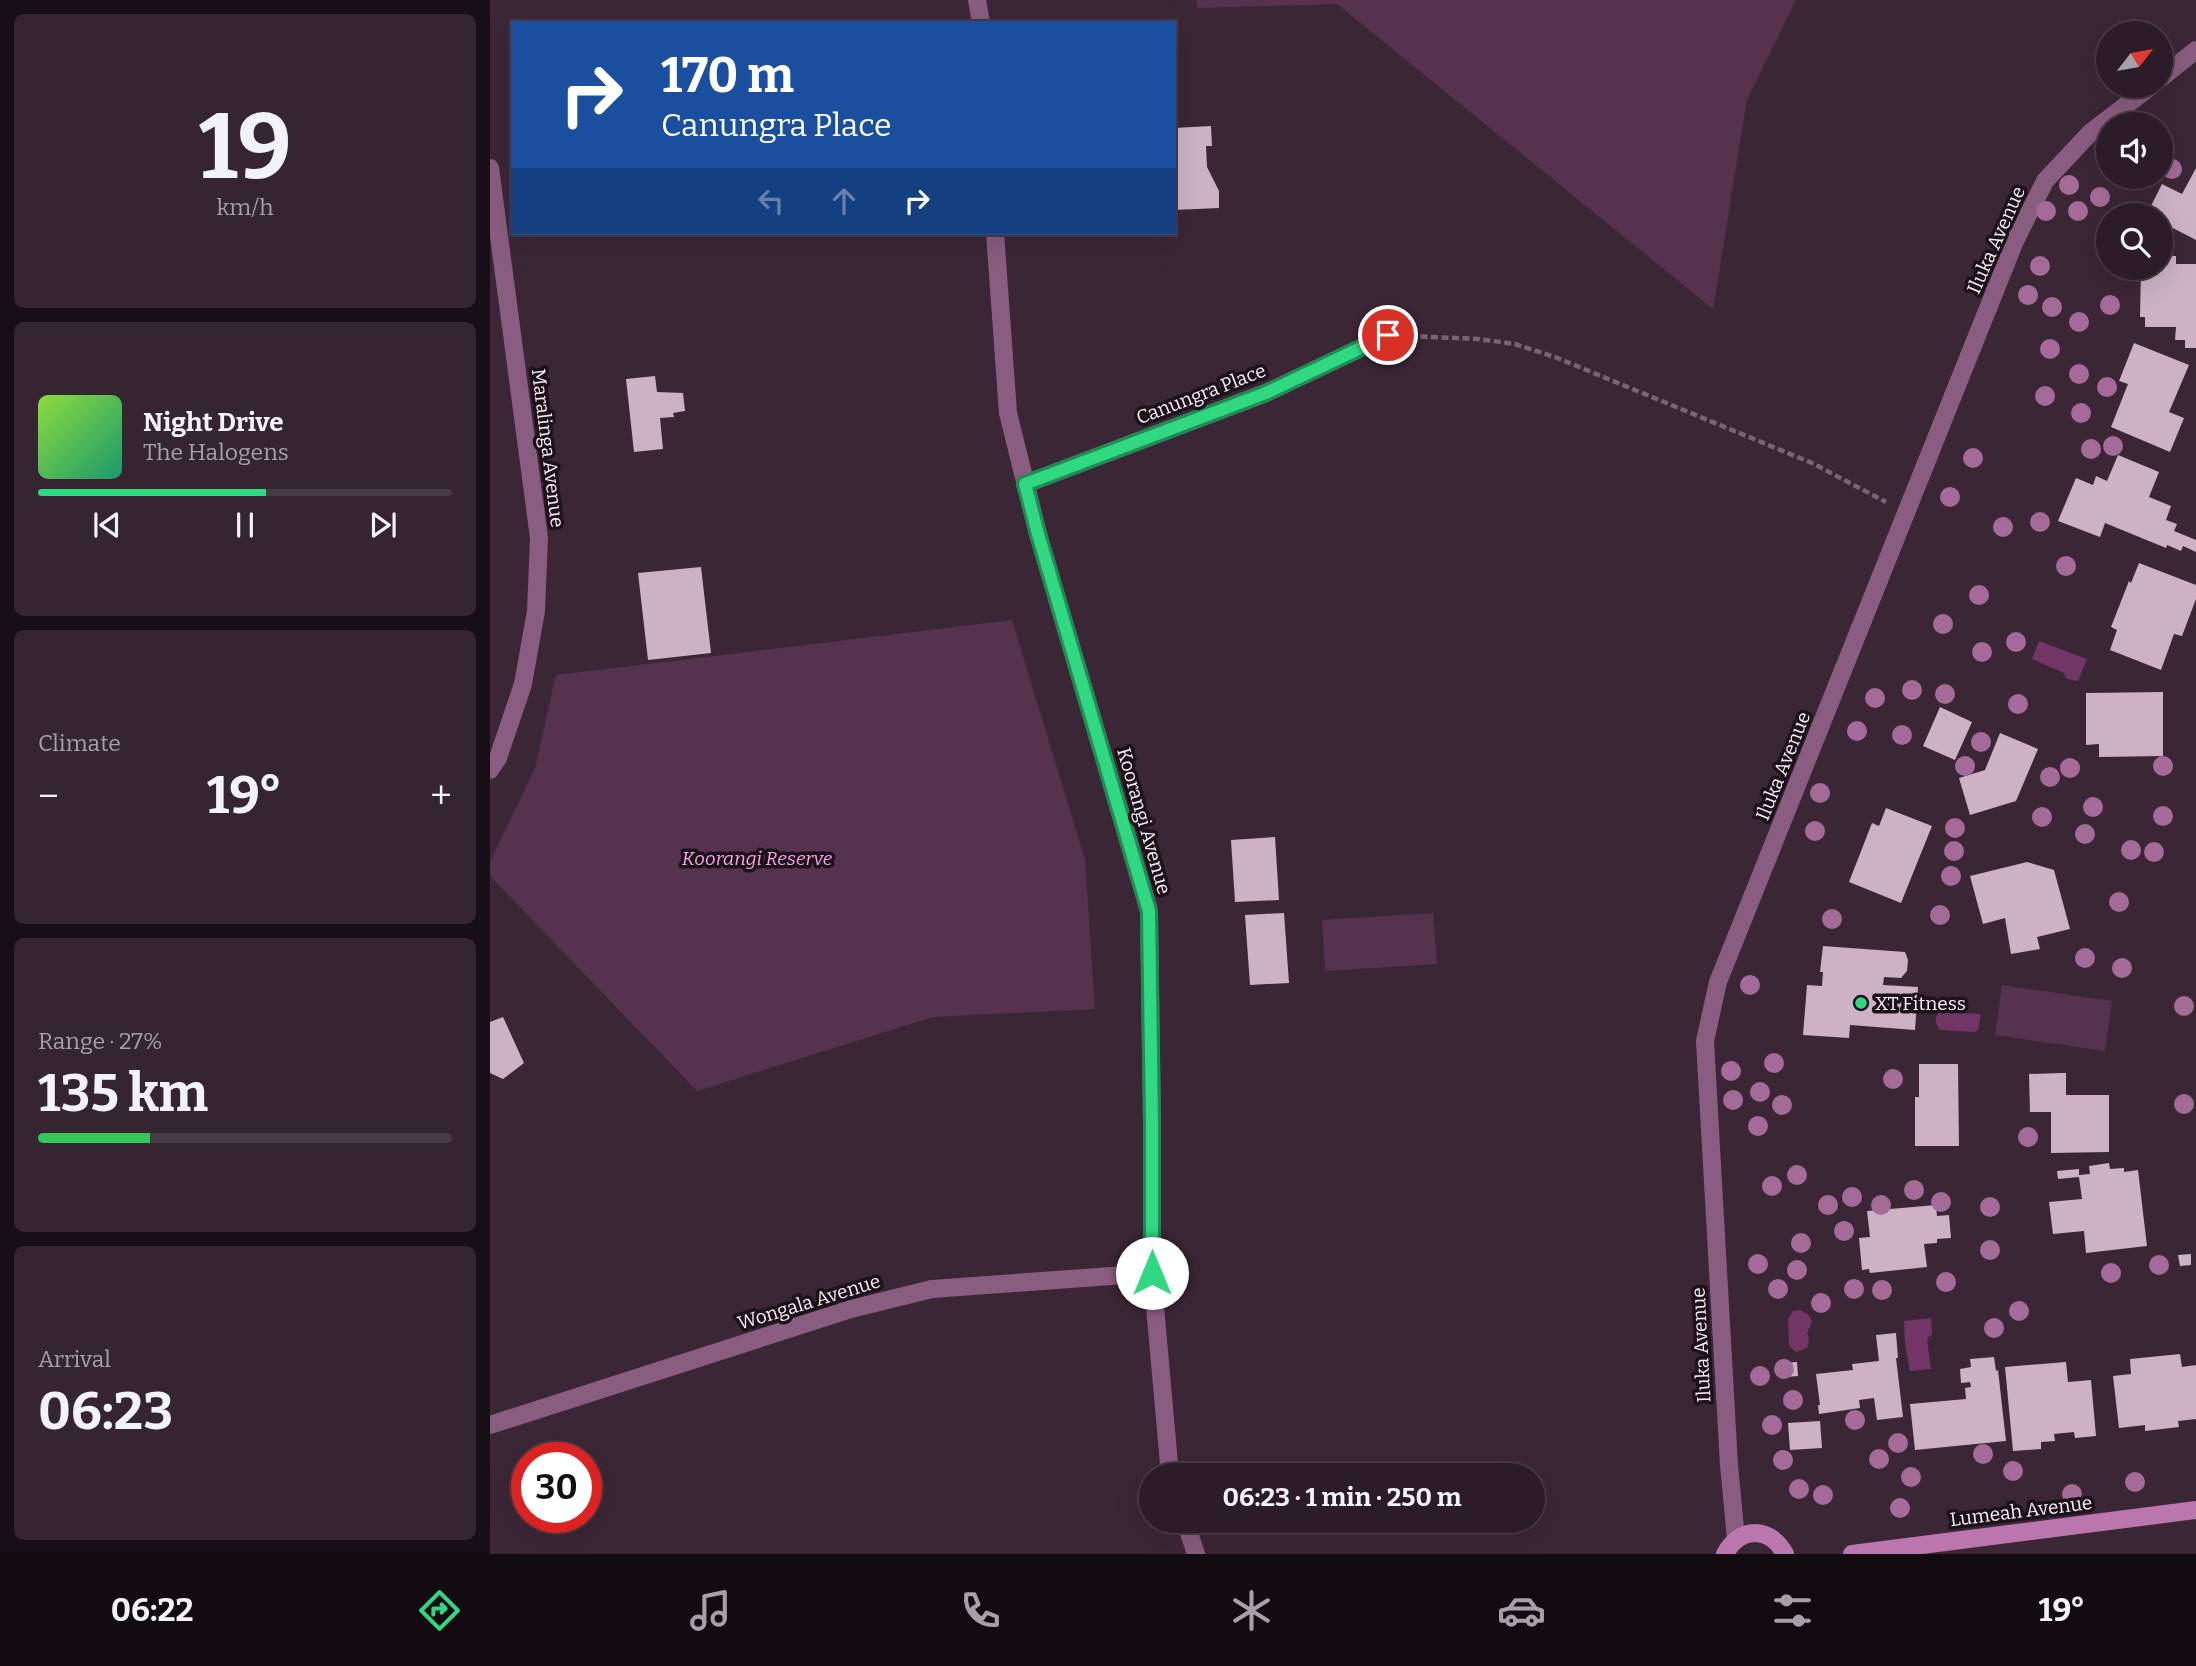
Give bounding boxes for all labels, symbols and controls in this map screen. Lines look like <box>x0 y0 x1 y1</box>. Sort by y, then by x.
north arrow <box>2096 21 2174 98</box>
map controls <box>2096 21 2173 280</box>
text: 170 m <box>661 46 794 105</box>
icon: right <box>546 49 637 140</box>
text: 19 <box>198 93 292 202</box>
text: Canungra Place <box>661 106 892 144</box>
button: sound <box>2096 112 2173 189</box>
icon: left <box>752 182 790 220</box>
icon: ahead <box>825 182 863 220</box>
icon: right <box>898 182 936 220</box>
street label: Iluka Avenue <box>1962 183 2030 297</box>
text: km/h <box>217 193 273 221</box>
button: search <box>2096 203 2173 280</box>
pin <box>1358 305 1418 365</box>
icon: arrive <box>1369 316 1407 354</box>
street label: Canungra Place <box>1133 359 1269 429</box>
street label: Maralinga Avenue <box>527 367 569 529</box>
text: Night Drive <box>143 407 284 438</box>
text: The Halogens <box>143 438 289 466</box>
icon: previous <box>88 506 126 544</box>
icon: pause <box>226 506 264 544</box>
icon: next <box>364 506 402 544</box>
street label: Iluka Avenue <box>1751 708 1815 824</box>
text: Climate <box>38 729 121 757</box>
street label: Koorangi Avenue <box>1112 745 1176 897</box>
text: 19° <box>207 764 282 827</box>
text: − <box>38 773 59 819</box>
text: + <box>430 773 452 819</box>
park label: Koorangi Reserve <box>682 847 833 870</box>
place label: XT Fitness <box>1875 992 1966 1015</box>
marker: XT Fitness <box>1853 995 1869 1011</box>
text: Range · 27% <box>38 1027 162 1055</box>
text: 135 km <box>38 1062 208 1125</box>
position arrow <box>1115 1236 1189 1310</box>
street label: Wongala Avenue <box>735 1269 883 1335</box>
street label: Iluka Avenue <box>1687 1287 1715 1403</box>
text: Arrival <box>38 1345 111 1373</box>
text: 06:23 <box>38 1380 173 1443</box>
speed limit sign: 30 <box>511 1442 602 1533</box>
text: 06:23 · 1 min · 250 m <box>1223 1482 1461 1513</box>
street label: Lumeah Avenue <box>1948 1491 2094 1531</box>
icon: directions <box>415 1586 464 1635</box>
icon: music <box>686 1586 735 1635</box>
icon: phone <box>956 1586 1005 1635</box>
icon: climate <box>1227 1586 1276 1635</box>
icon: car <box>1497 1586 1546 1635</box>
icon: filters <box>1768 1586 1817 1635</box>
text: 06:22 <box>111 1591 194 1629</box>
text: 19° <box>2039 1591 2085 1629</box>

